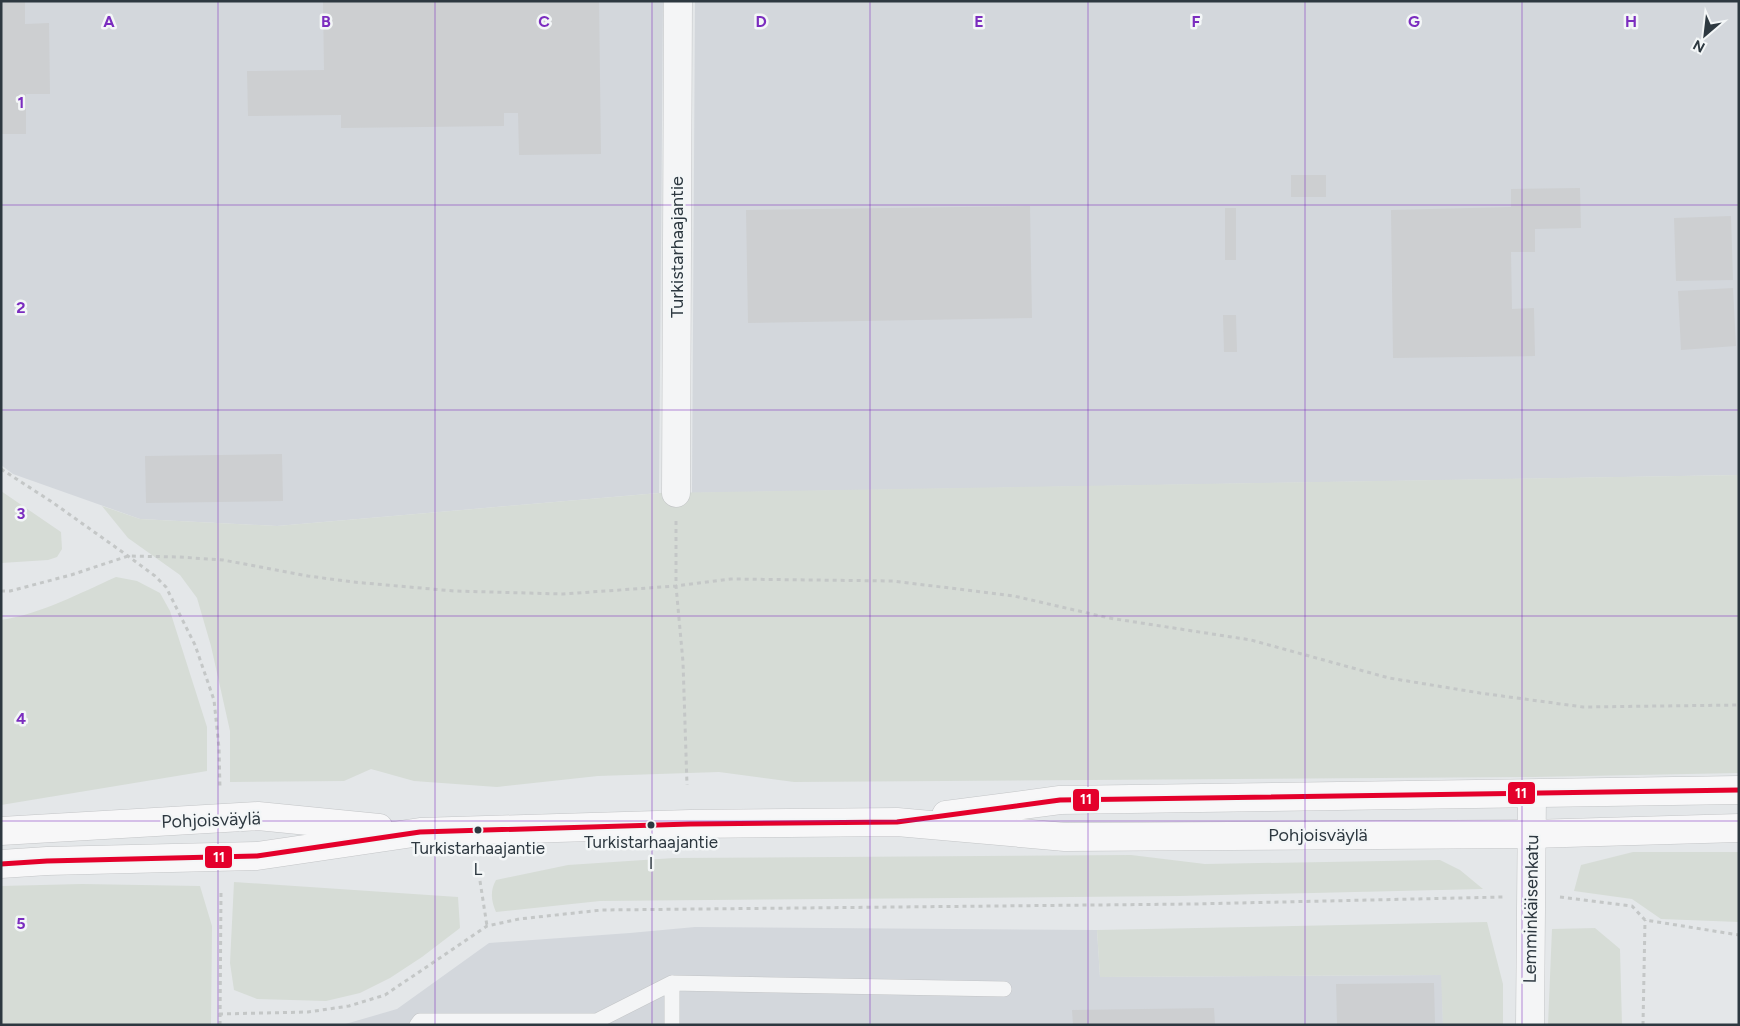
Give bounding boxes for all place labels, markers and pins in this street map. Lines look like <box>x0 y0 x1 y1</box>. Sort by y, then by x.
marker: Turkistarhaajantie I <box>646 820 656 830</box>
marker: Turkistarhaajantie L <box>473 825 483 835</box>
place label: Turkistarhaajantie I <box>584 832 718 873</box>
place label: Turkistarhaajantie L <box>411 838 545 879</box>

